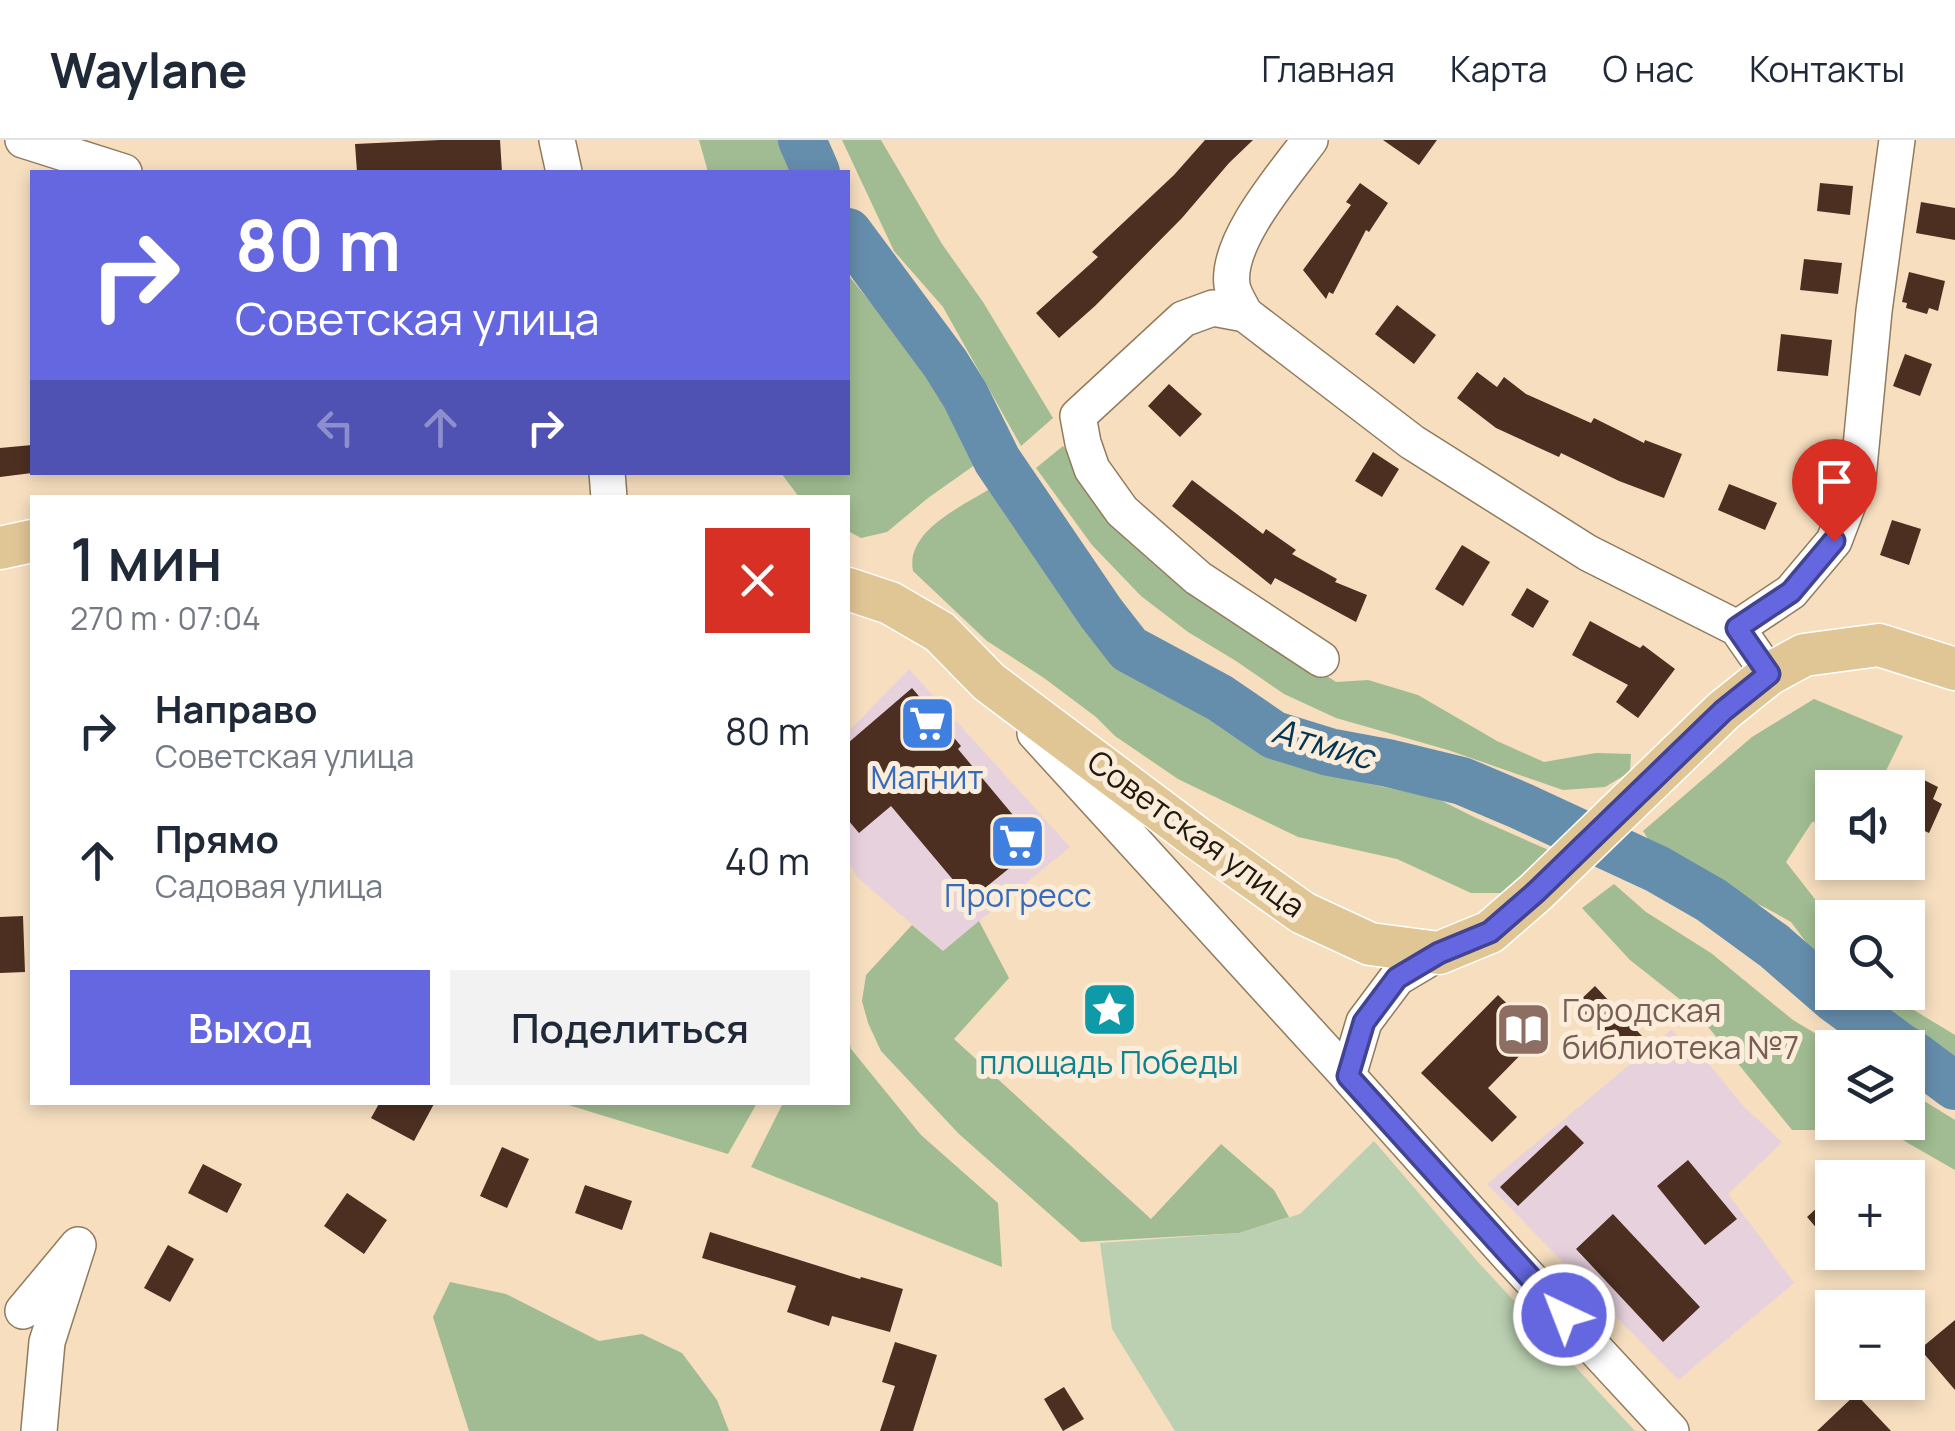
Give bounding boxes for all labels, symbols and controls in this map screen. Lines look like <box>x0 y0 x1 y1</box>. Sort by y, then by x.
text: Waylane <box>50 37 247 102</box>
text: Главная <box>1261 45 1395 93</box>
text: Карта <box>1450 45 1547 93</box>
text: О нас <box>1602 45 1694 93</box>
text: Контакты <box>1749 45 1905 93</box>
text: 80 m <box>235 196 401 292</box>
icon: right <box>70 210 200 340</box>
text: Советская улица <box>235 287 599 349</box>
icon: left <box>308 400 363 455</box>
icon: ahead <box>413 400 468 455</box>
icon: right <box>518 400 573 455</box>
pin <box>1792 439 1877 542</box>
icon: arrive <box>1807 454 1862 509</box>
text: 1 мин <box>70 517 223 599</box>
button: close <box>705 528 810 633</box>
text: 270 m · 07:04 <box>70 596 261 640</box>
text: Направо <box>155 682 317 734</box>
supermarket icon: Магнит <box>897 694 957 754</box>
icon: right <box>70 703 125 758</box>
text: 80 m <box>725 704 810 756</box>
water label: Атмис <box>1267 706 1382 781</box>
text: Советская улица <box>155 734 414 778</box>
street label: Советская улица <box>1079 739 1314 927</box>
place label: Магнит <box>871 755 983 799</box>
map controls <box>1815 770 1925 1400</box>
button: sound <box>1815 770 1925 880</box>
text: Прямо <box>155 812 279 864</box>
supermarket icon: Прогресс <box>988 812 1048 872</box>
icon: ahead <box>70 833 125 888</box>
text: 40 m <box>725 834 810 886</box>
text: Садовая улица <box>155 864 383 908</box>
place label: Прогресс <box>944 873 1092 917</box>
button: search <box>1815 900 1925 1010</box>
button: Выход <box>70 970 430 1085</box>
button: Поделиться <box>450 970 810 1085</box>
place icon: площадь Победы <box>1079 979 1139 1039</box>
place label: Городская библиотека №7 <box>1562 988 1799 1069</box>
library icon: Городская библиотека №7 <box>1493 999 1553 1059</box>
button: layers <box>1815 1030 1925 1140</box>
place label: площадь Победы <box>979 1040 1239 1084</box>
button: + <box>1815 1160 1925 1270</box>
position arrow <box>1512 1263 1616 1367</box>
button: − <box>1815 1290 1925 1400</box>

